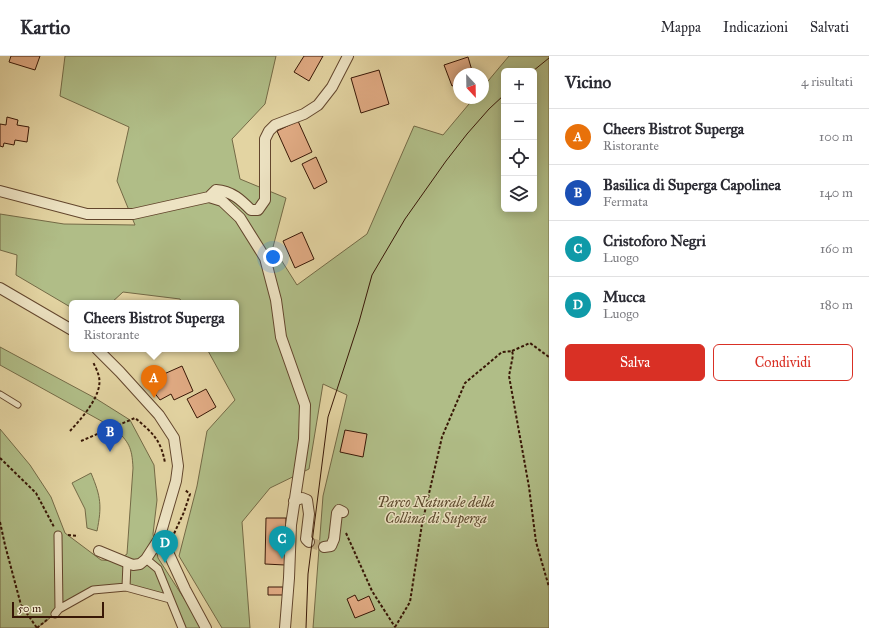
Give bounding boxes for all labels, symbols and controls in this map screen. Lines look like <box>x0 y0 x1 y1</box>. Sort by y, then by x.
text: Kartio <box>20 16 70 39</box>
text: Mappa <box>661 19 701 36</box>
text: Indicazioni <box>723 19 788 36</box>
text: Salvati <box>810 19 849 36</box>
north arrow <box>453 68 489 104</box>
map controls <box>501 68 537 212</box>
button: + <box>501 68 537 104</box>
text: Vicino <box>565 72 611 93</box>
text: 4 risultati <box>801 74 853 90</box>
button: − <box>501 104 537 140</box>
text: Cheers Bistrot Superga <box>603 120 744 138</box>
text: A <box>574 129 582 145</box>
text: 100 m <box>819 129 853 145</box>
text: Ristorante <box>603 138 659 154</box>
button: locate <box>501 140 537 176</box>
button: layers <box>501 176 537 212</box>
text: Basilica di Superga Capolinea <box>603 176 781 194</box>
text: B <box>574 185 582 201</box>
text: 140 m <box>819 185 853 201</box>
text: Fermata <box>603 194 648 210</box>
text: Cristoforo Negri <box>603 232 706 250</box>
text: C <box>574 241 582 257</box>
text: 160 m <box>820 241 853 257</box>
your location <box>263 247 283 267</box>
text: Luogo <box>603 250 639 266</box>
text: Mucca <box>603 288 645 306</box>
text: D <box>573 297 583 313</box>
text: 180 m <box>820 297 853 313</box>
popup <box>69 300 239 352</box>
text: Luogo <box>603 306 639 322</box>
text: Cheers Bistrot Superga <box>83 309 225 327</box>
text: Ristorante <box>83 327 139 343</box>
button: Salva <box>565 344 705 381</box>
button: Condividi <box>713 344 853 381</box>
pin: A <box>141 365 167 398</box>
pin: B <box>97 419 123 452</box>
park label: Parco Naturale della Collina di Superga <box>377 494 495 528</box>
pin: C <box>269 526 295 559</box>
pin: D <box>152 530 178 563</box>
scale bar <box>12 600 104 619</box>
text: 50 m <box>18 602 41 615</box>

